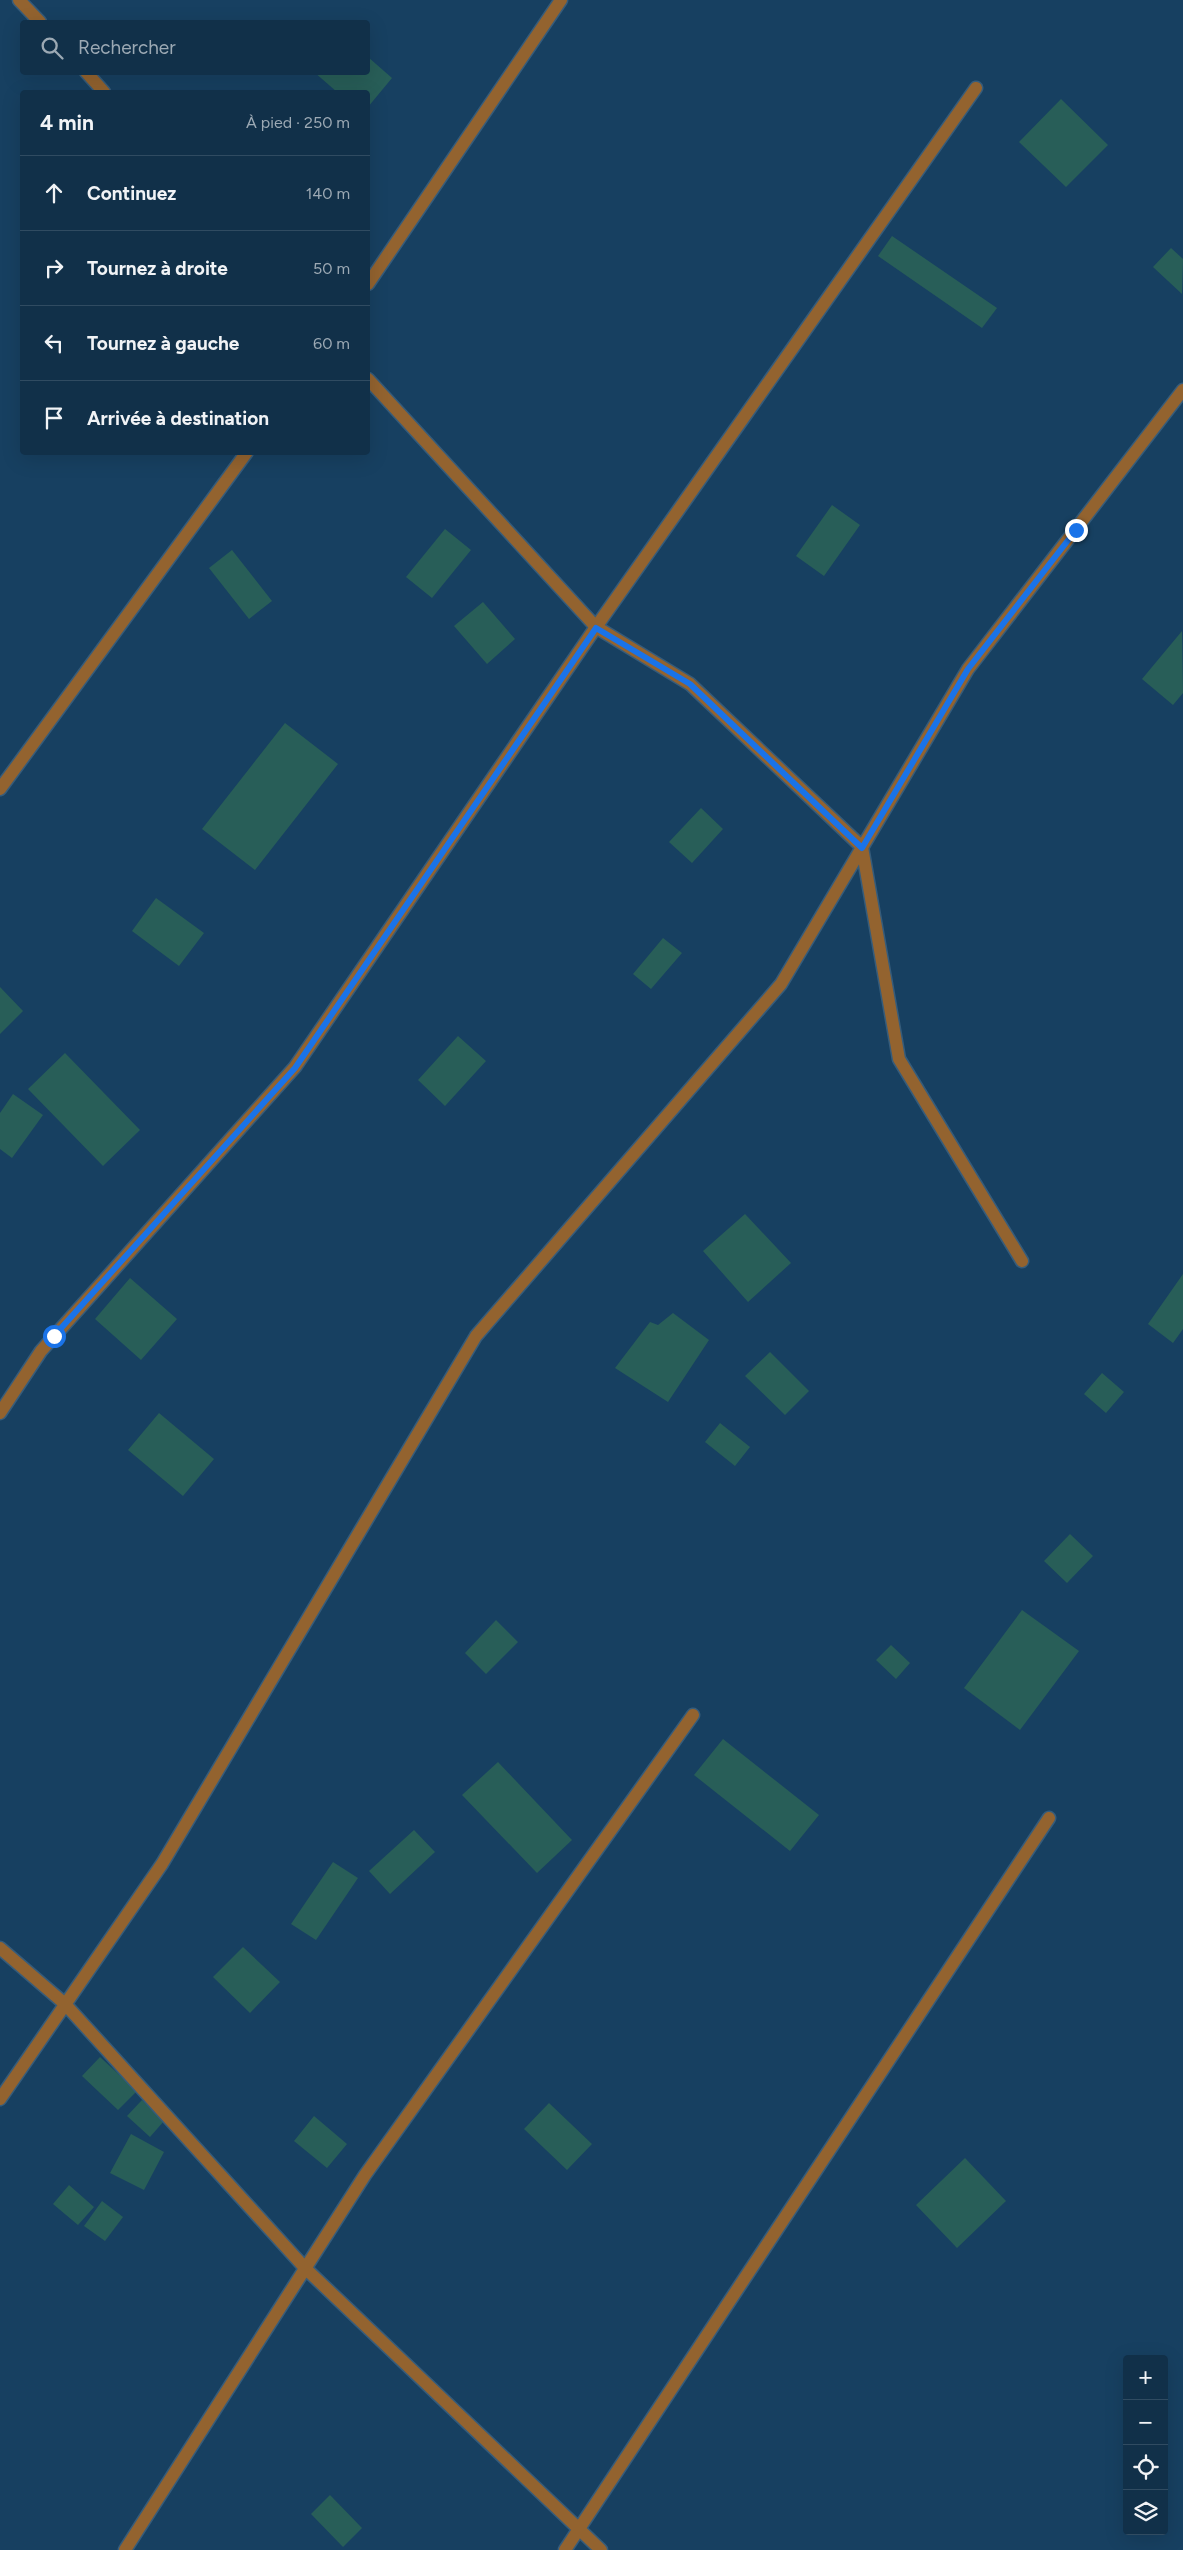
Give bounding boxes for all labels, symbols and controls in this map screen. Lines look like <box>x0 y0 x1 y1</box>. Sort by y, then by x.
search box <box>20 20 370 75</box>
icon: search <box>38 34 66 62</box>
text: Rechercher <box>78 36 176 59</box>
text: 4 min <box>40 110 94 135</box>
text: À pied · 250 m <box>246 113 350 132</box>
icon: ahead <box>40 179 68 207</box>
text: Continuez <box>87 182 176 205</box>
text: 140 m <box>306 184 350 203</box>
icon: right <box>40 254 68 282</box>
text: Tournez à droite <box>87 257 228 280</box>
text: 50 m <box>313 259 350 278</box>
icon: left <box>40 329 68 357</box>
text: Tournez à gauche <box>87 332 239 355</box>
text: 60 m <box>313 334 350 353</box>
icon: arrive <box>40 404 68 432</box>
text: Arrivée à destination <box>87 407 269 430</box>
route end <box>1065 519 1088 542</box>
route start <box>43 1325 66 1348</box>
map controls <box>1123 2355 1168 2535</box>
button: + <box>1123 2355 1168 2400</box>
button: − <box>1123 2400 1168 2445</box>
button: locate <box>1123 2445 1168 2490</box>
button: layers <box>1123 2490 1168 2535</box>

